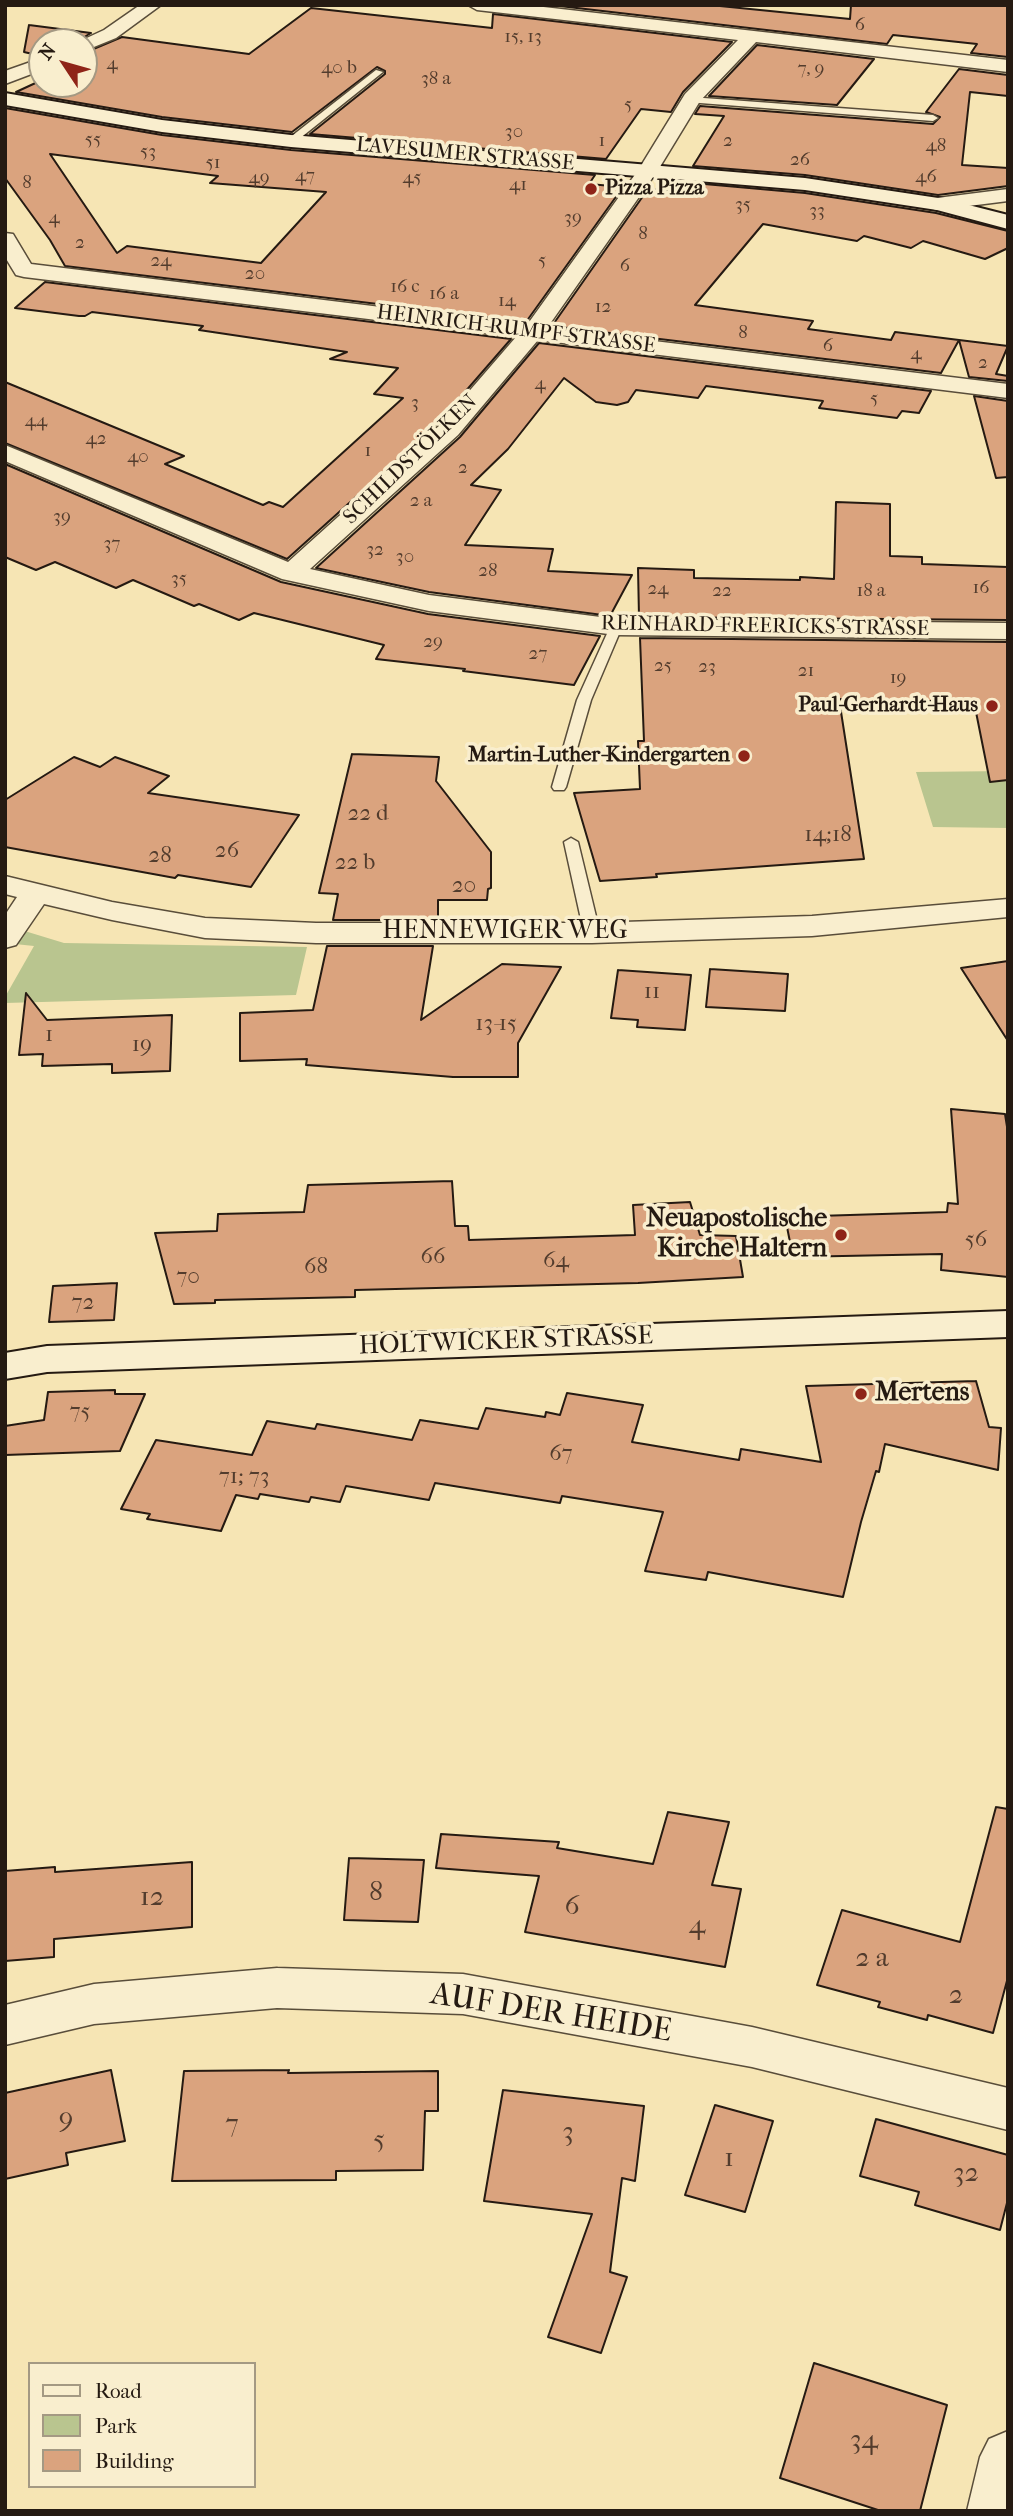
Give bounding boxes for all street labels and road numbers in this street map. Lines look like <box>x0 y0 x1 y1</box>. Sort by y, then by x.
street label: LAVESUMER STRASSE <box>355 133 575 177</box>
street label: HEINRICH-RUMPF-STRASSE <box>375 300 657 360</box>
street label: SCHILDSTÖLKEN <box>339 390 483 530</box>
street label: REINHARD-FREERICKS-STRASSE <box>601 612 929 642</box>
street label: HENNEWIGER WEG <box>382 916 628 948</box>
street label: HOLTWICKER STRASSE <box>358 1321 654 1363</box>
street label: AUF DER HEIDE <box>428 1976 674 2052</box>

